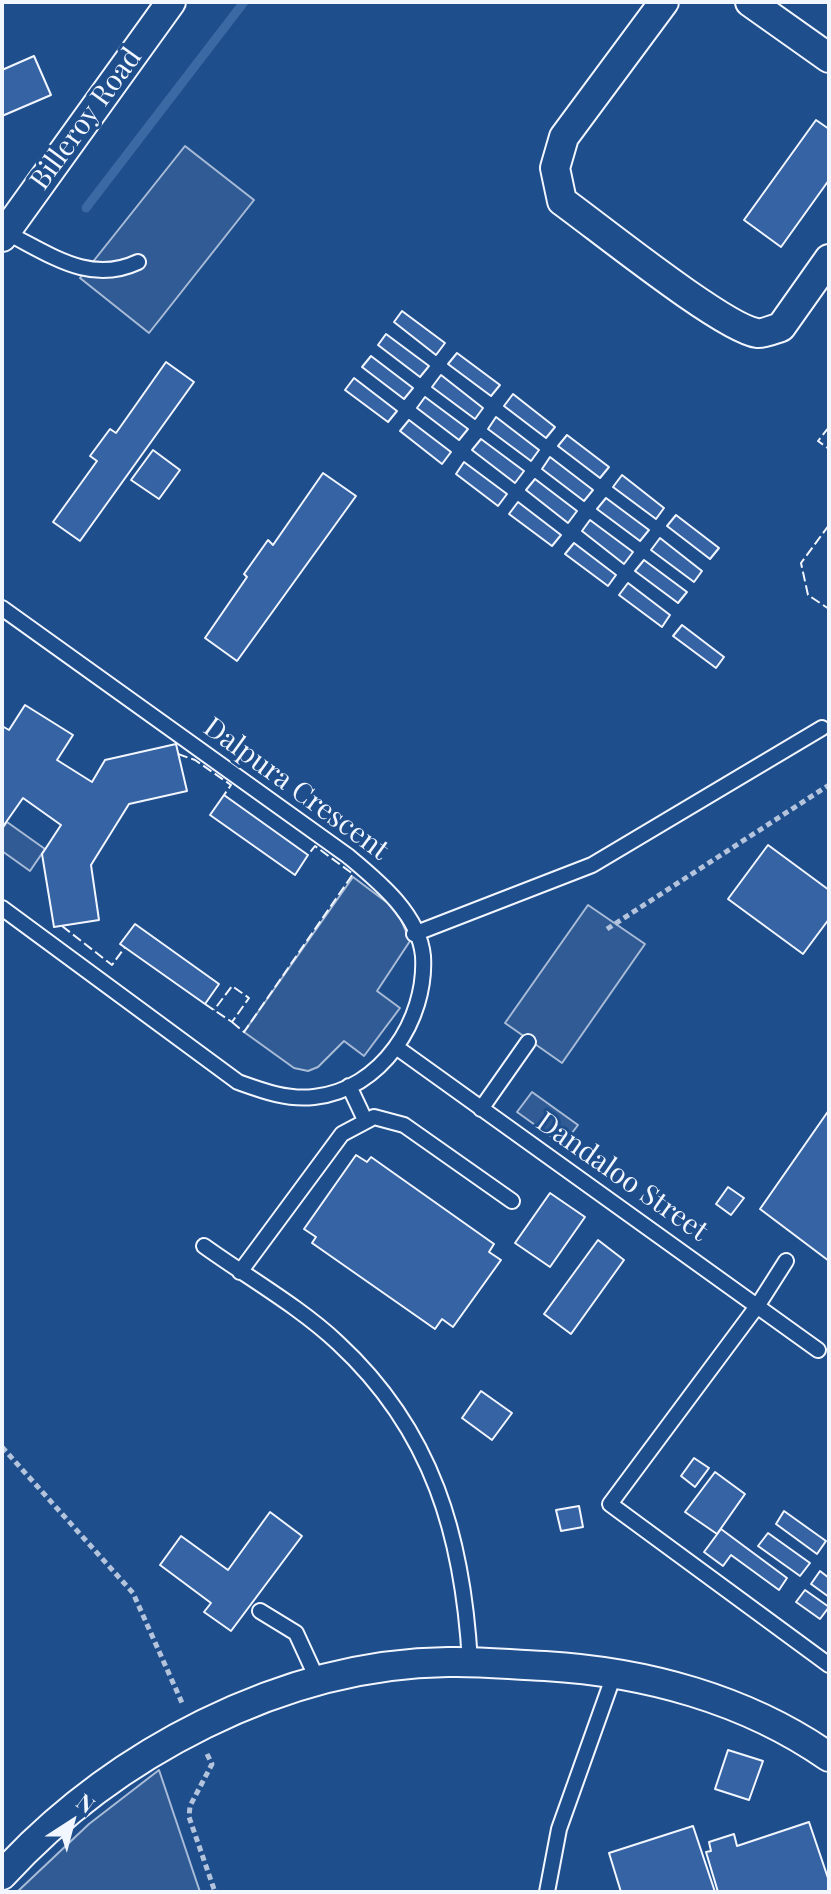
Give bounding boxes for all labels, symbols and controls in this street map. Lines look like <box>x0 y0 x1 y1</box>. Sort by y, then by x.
street label: Billeroy Road <box>23 41 149 197</box>
street label: Dalpura Crescent <box>197 711 395 867</box>
street label: Dandaloo Street <box>530 1105 714 1249</box>
north arrow <box>32 1782 112 1862</box>
text: N <box>71 1786 101 1819</box>

